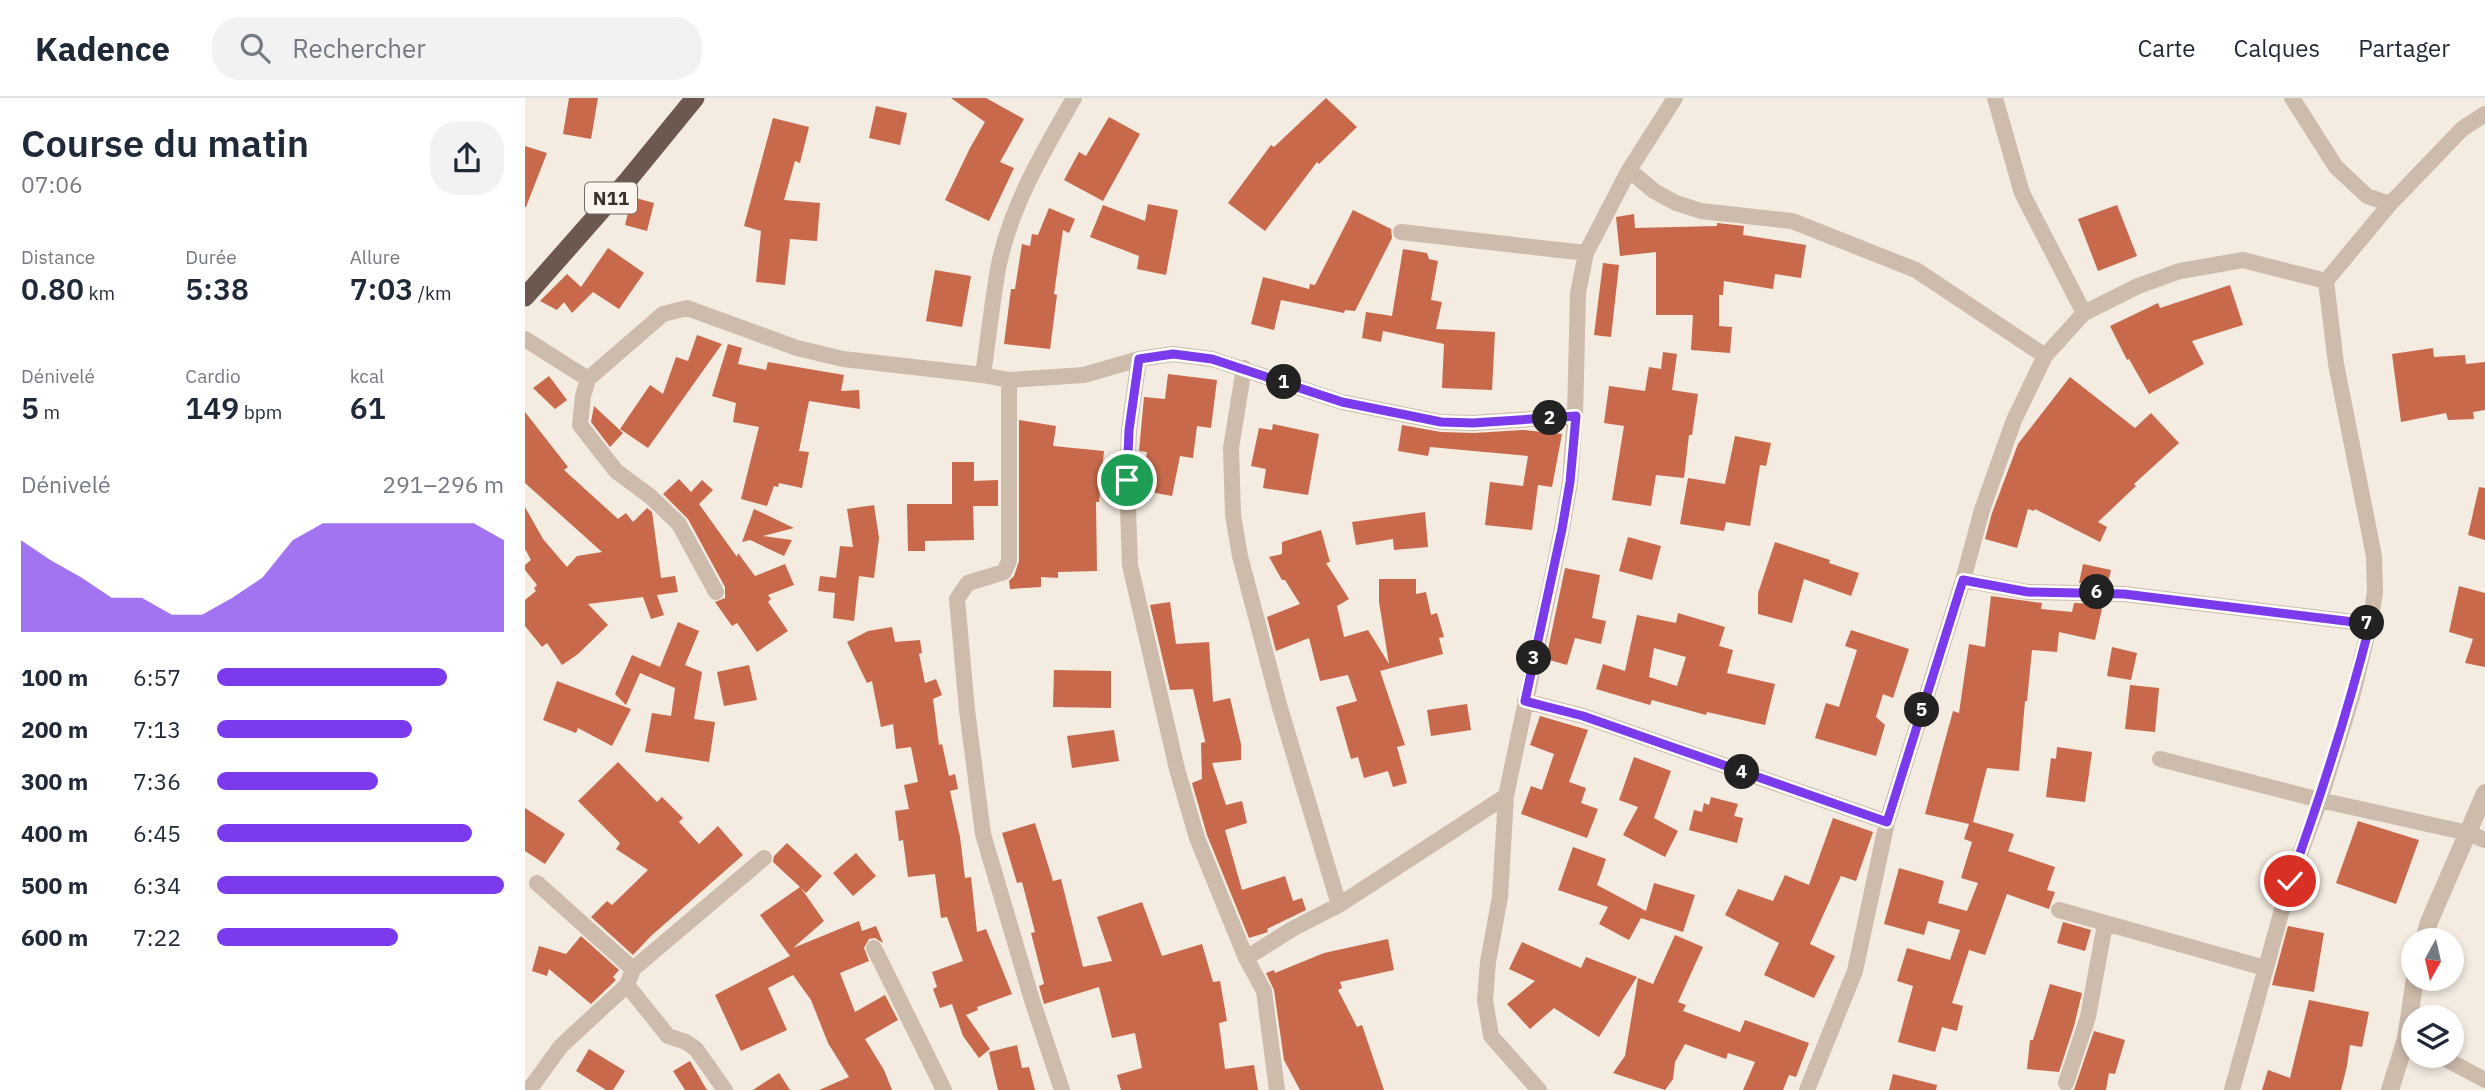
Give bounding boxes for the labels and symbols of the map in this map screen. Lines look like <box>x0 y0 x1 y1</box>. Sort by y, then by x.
road number: N11 <box>585 183 637 214</box>
pin: 1 <box>1267 364 1301 400</box>
pin: 2 <box>1532 400 1567 436</box>
pin <box>1097 450 1157 510</box>
pin: 6 <box>2079 574 2115 610</box>
pin: 7 <box>2350 606 2385 640</box>
pin: 3 <box>1517 640 1551 676</box>
pin: 5 <box>1905 692 1939 728</box>
pin: 4 <box>1725 754 1759 790</box>
pin <box>2260 851 2320 911</box>
north arrow <box>2401 928 2464 990</box>

